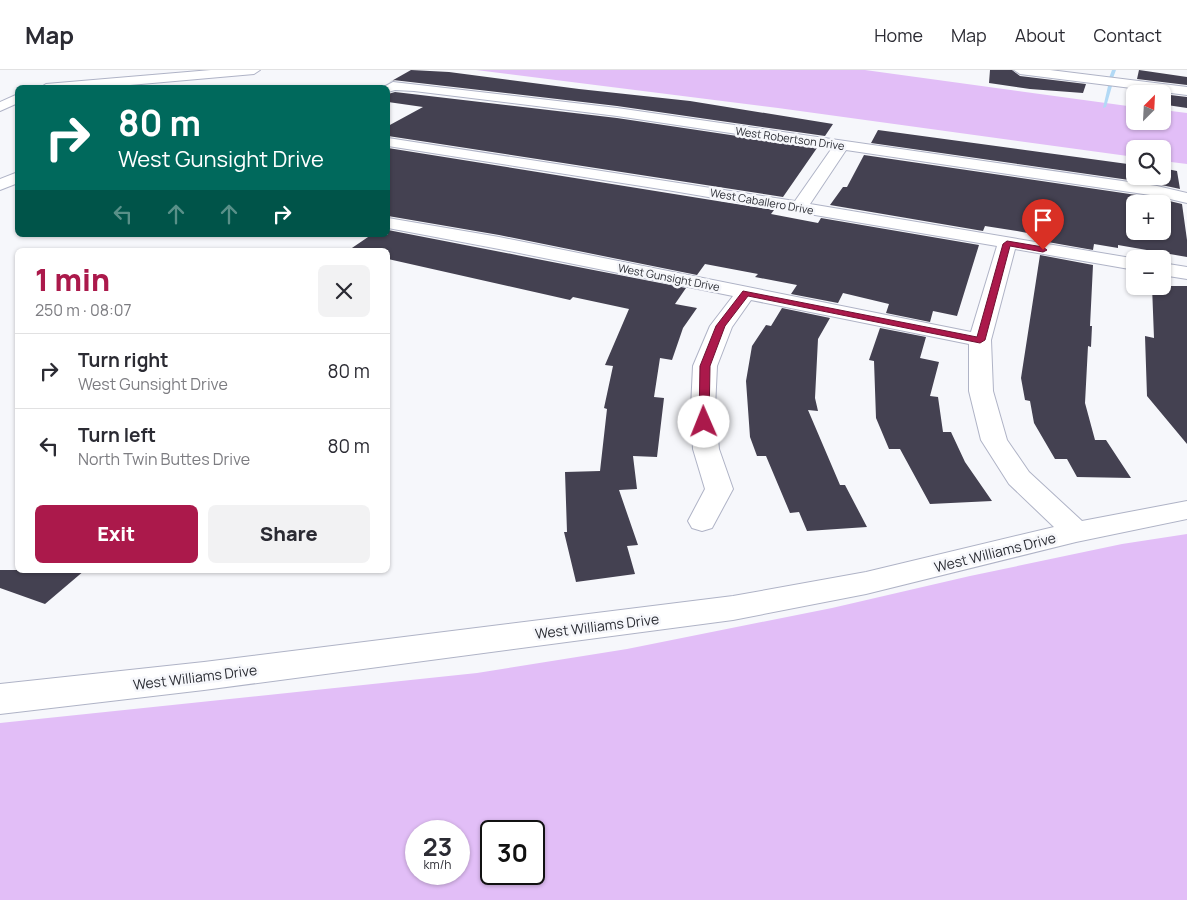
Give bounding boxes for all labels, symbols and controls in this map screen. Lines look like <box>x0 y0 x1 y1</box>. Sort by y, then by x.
text: Map <box>25 18 74 51</box>
text: Home <box>874 23 923 47</box>
text: Map <box>951 23 987 47</box>
text: About <box>1015 23 1065 47</box>
text: Contact <box>1093 23 1162 47</box>
north arrow <box>1126 85 1171 130</box>
map controls <box>1126 85 1171 295</box>
text: 80 m <box>118 99 201 147</box>
icon: right <box>35 105 100 170</box>
street label: West Robertson Drive <box>735 123 846 153</box>
button: search <box>1126 140 1171 185</box>
text: West Gunsight Drive <box>118 144 324 174</box>
street label: West Caballero Drive <box>709 185 816 218</box>
button: + <box>1126 195 1171 240</box>
pin <box>1022 199 1064 250</box>
icon: left <box>109 200 137 228</box>
icon: ahead <box>162 200 190 228</box>
icon: ahead <box>215 200 243 228</box>
icon: right <box>268 200 296 228</box>
icon: arrive <box>1029 206 1057 234</box>
button: − <box>1126 250 1171 295</box>
text: 1 min <box>35 259 110 300</box>
street label: West Gunsight Drive <box>617 260 722 294</box>
button: close <box>318 265 370 317</box>
text: 250 m · 08:07 <box>35 299 132 321</box>
text: Turn right <box>78 347 168 373</box>
icon: right <box>35 357 63 385</box>
text: 80 m <box>327 358 370 384</box>
text: West Gunsight Drive <box>78 373 228 395</box>
position arrow <box>677 395 729 447</box>
text: Turn left <box>78 422 156 448</box>
icon: left <box>35 432 63 460</box>
text: 80 m <box>327 433 370 459</box>
text: North Twin Buttes Drive <box>78 448 250 470</box>
button: Exit <box>35 505 198 563</box>
button: Share <box>208 505 370 563</box>
street label: West Williams Drive <box>932 528 1058 576</box>
street label: West Williams Drive <box>534 609 660 643</box>
street label: West Williams Drive <box>132 660 258 694</box>
speed limit sign: 30 <box>480 820 545 885</box>
text: 23 <box>423 829 452 864</box>
text: km/h <box>424 856 451 873</box>

